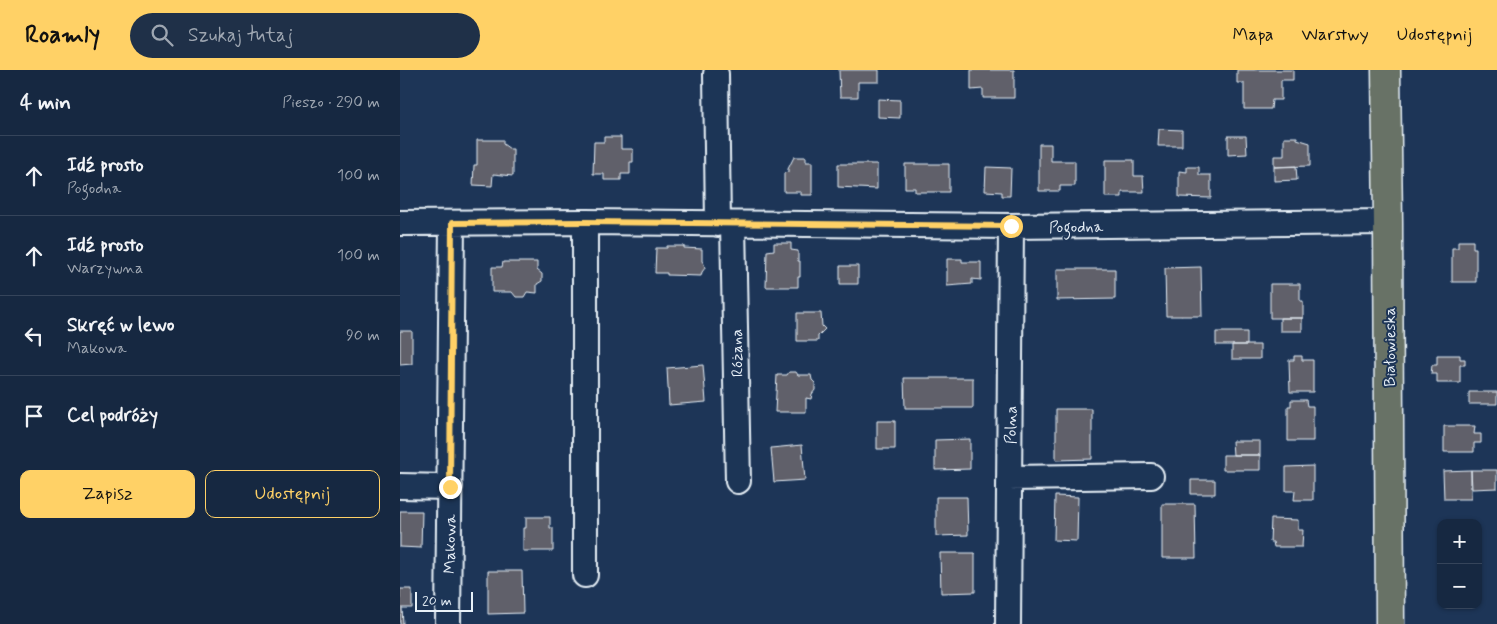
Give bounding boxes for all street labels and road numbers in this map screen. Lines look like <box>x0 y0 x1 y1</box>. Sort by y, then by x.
street label: Pogodna <box>1049 217 1104 239</box>
street label: Białowieska <box>1380 307 1401 387</box>
street label: Różana <box>727 329 748 377</box>
street label: Polna <box>1001 406 1022 444</box>
street label: Makowa <box>439 514 462 574</box>

